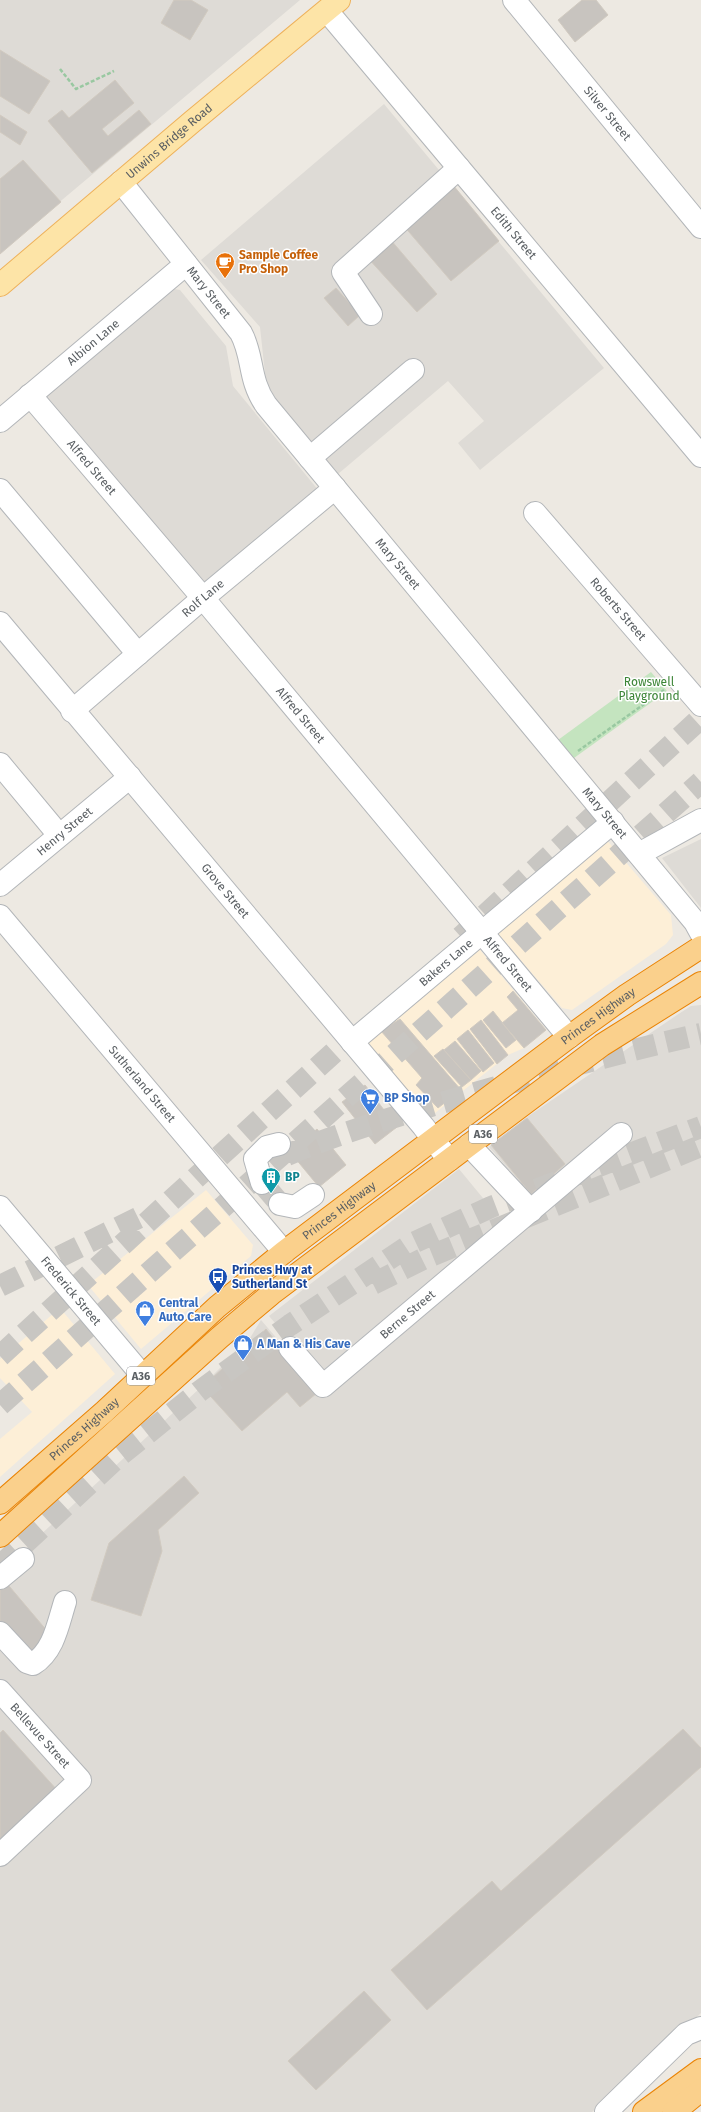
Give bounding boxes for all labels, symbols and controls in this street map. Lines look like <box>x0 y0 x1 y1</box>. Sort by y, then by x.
street label: Silver Street <box>581 83 634 144</box>
street label: Unwins Bridge Road <box>123 101 215 182</box>
street label: Edith Street <box>488 204 540 262</box>
place label: Sample Coffee Pro Shop <box>239 248 318 276</box>
cafe icon: Sample Coffee Pro Shop <box>214 251 236 279</box>
street label: Mary Street <box>184 264 234 322</box>
street label: Albion Lane <box>64 316 122 368</box>
street label: Alfred Street <box>64 437 120 498</box>
street label: Mary Street <box>373 535 423 593</box>
street label: Roberts Street <box>587 575 649 644</box>
street label: Rolf Lane <box>179 576 227 620</box>
park label: Rowswell Playground <box>618 675 680 703</box>
street label: Alfred Street <box>273 684 328 746</box>
street label: Mary Street <box>579 785 630 842</box>
street label: Henry Street <box>34 804 96 858</box>
street label: Grove Street <box>198 861 253 922</box>
street label: Alfred Street <box>481 933 536 995</box>
street label: Bakers Lane <box>416 936 476 989</box>
street label: Princes Highway <box>558 985 638 1048</box>
street label: Sutherland Street <box>106 1043 179 1126</box>
supermarket icon: BP Shop <box>359 1087 381 1115</box>
place label: BP Shop <box>384 1091 429 1105</box>
road number: A36 <box>469 1125 497 1143</box>
building icon: BP <box>260 1166 282 1194</box>
place label: BP <box>285 1170 300 1184</box>
street label: Princes Highway <box>300 1178 378 1243</box>
street label: Frederick Street <box>38 1254 104 1329</box>
place label: Princes Hwy at Sutherland St <box>232 1263 312 1291</box>
bus stop icon: Princes Hwy at Sutherland St <box>207 1266 229 1294</box>
street label: Berne Street <box>377 1287 438 1342</box>
place label: Central Auto Care <box>158 1296 212 1324</box>
shop icon: Central Auto Care <box>134 1299 156 1327</box>
shop icon: A Man & His Cave <box>232 1333 254 1361</box>
place label: A Man & His Cave <box>256 1337 351 1351</box>
road number: A36 <box>127 1367 155 1385</box>
street label: Princes Highway <box>46 1395 122 1464</box>
street label: Bellevue Street <box>7 1700 73 1771</box>

